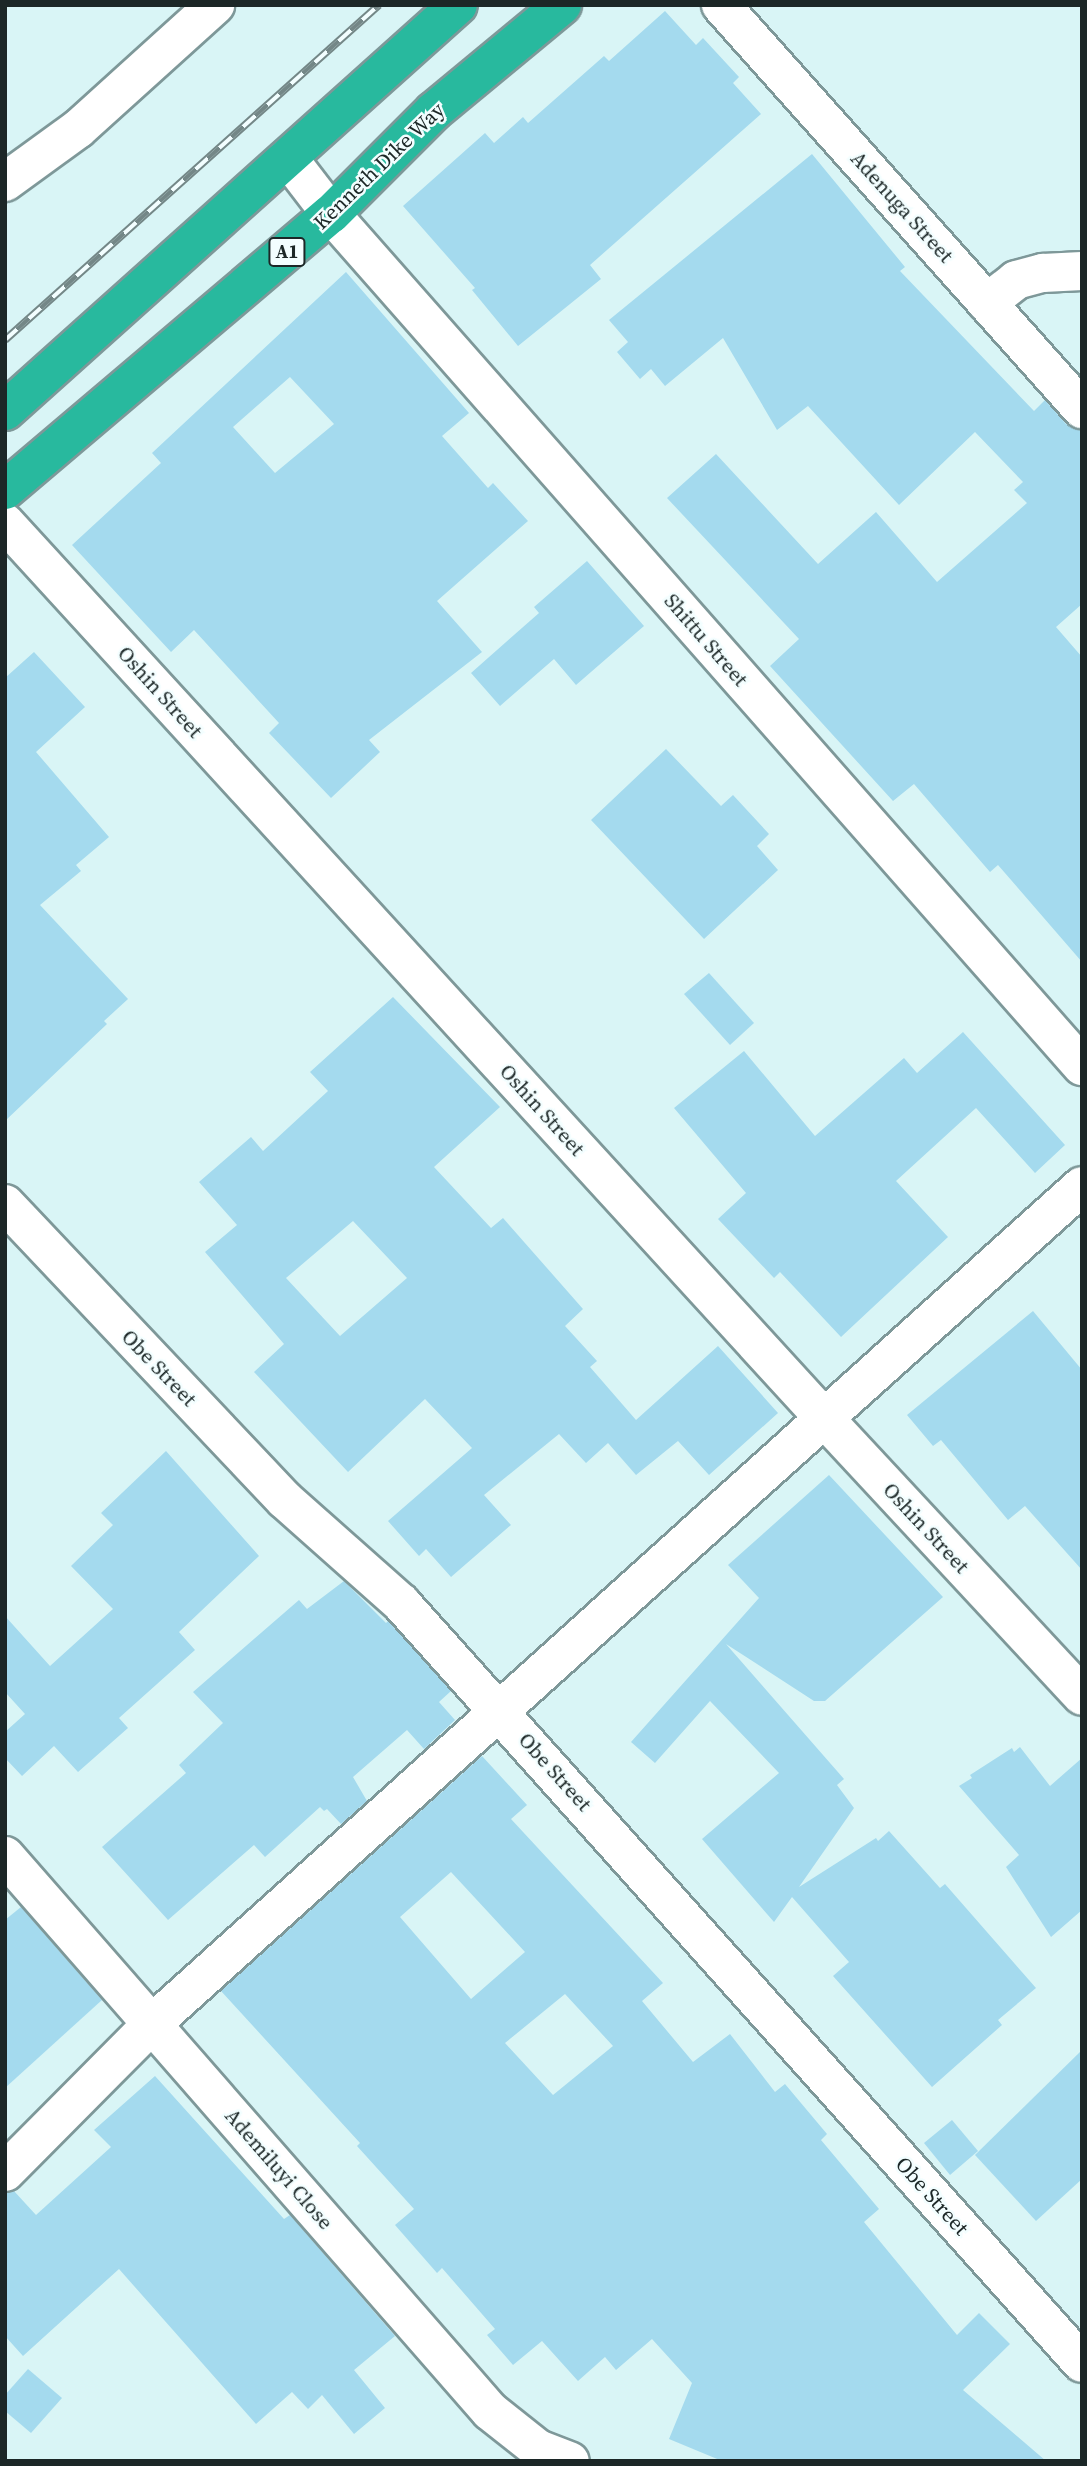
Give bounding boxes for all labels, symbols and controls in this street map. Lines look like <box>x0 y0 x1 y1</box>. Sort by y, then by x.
street label: Kenneth Dike Way <box>308 97 450 235</box>
street label: Adenuga Street <box>845 146 959 268</box>
road number: A1 <box>268 236 306 268</box>
street label: Shittu Street <box>659 588 753 692</box>
street label: Oshin Street <box>112 641 208 743</box>
street label: Oshin Street <box>494 1059 590 1161</box>
street label: Obe Street <box>116 1324 202 1412</box>
street label: Oshin Street <box>878 1478 974 1578</box>
street label: Obe Street <box>513 1728 597 1816</box>
street label: Ademiluyi Close <box>220 2103 338 2235</box>
street label: Obe Street <box>890 2152 974 2240</box>

